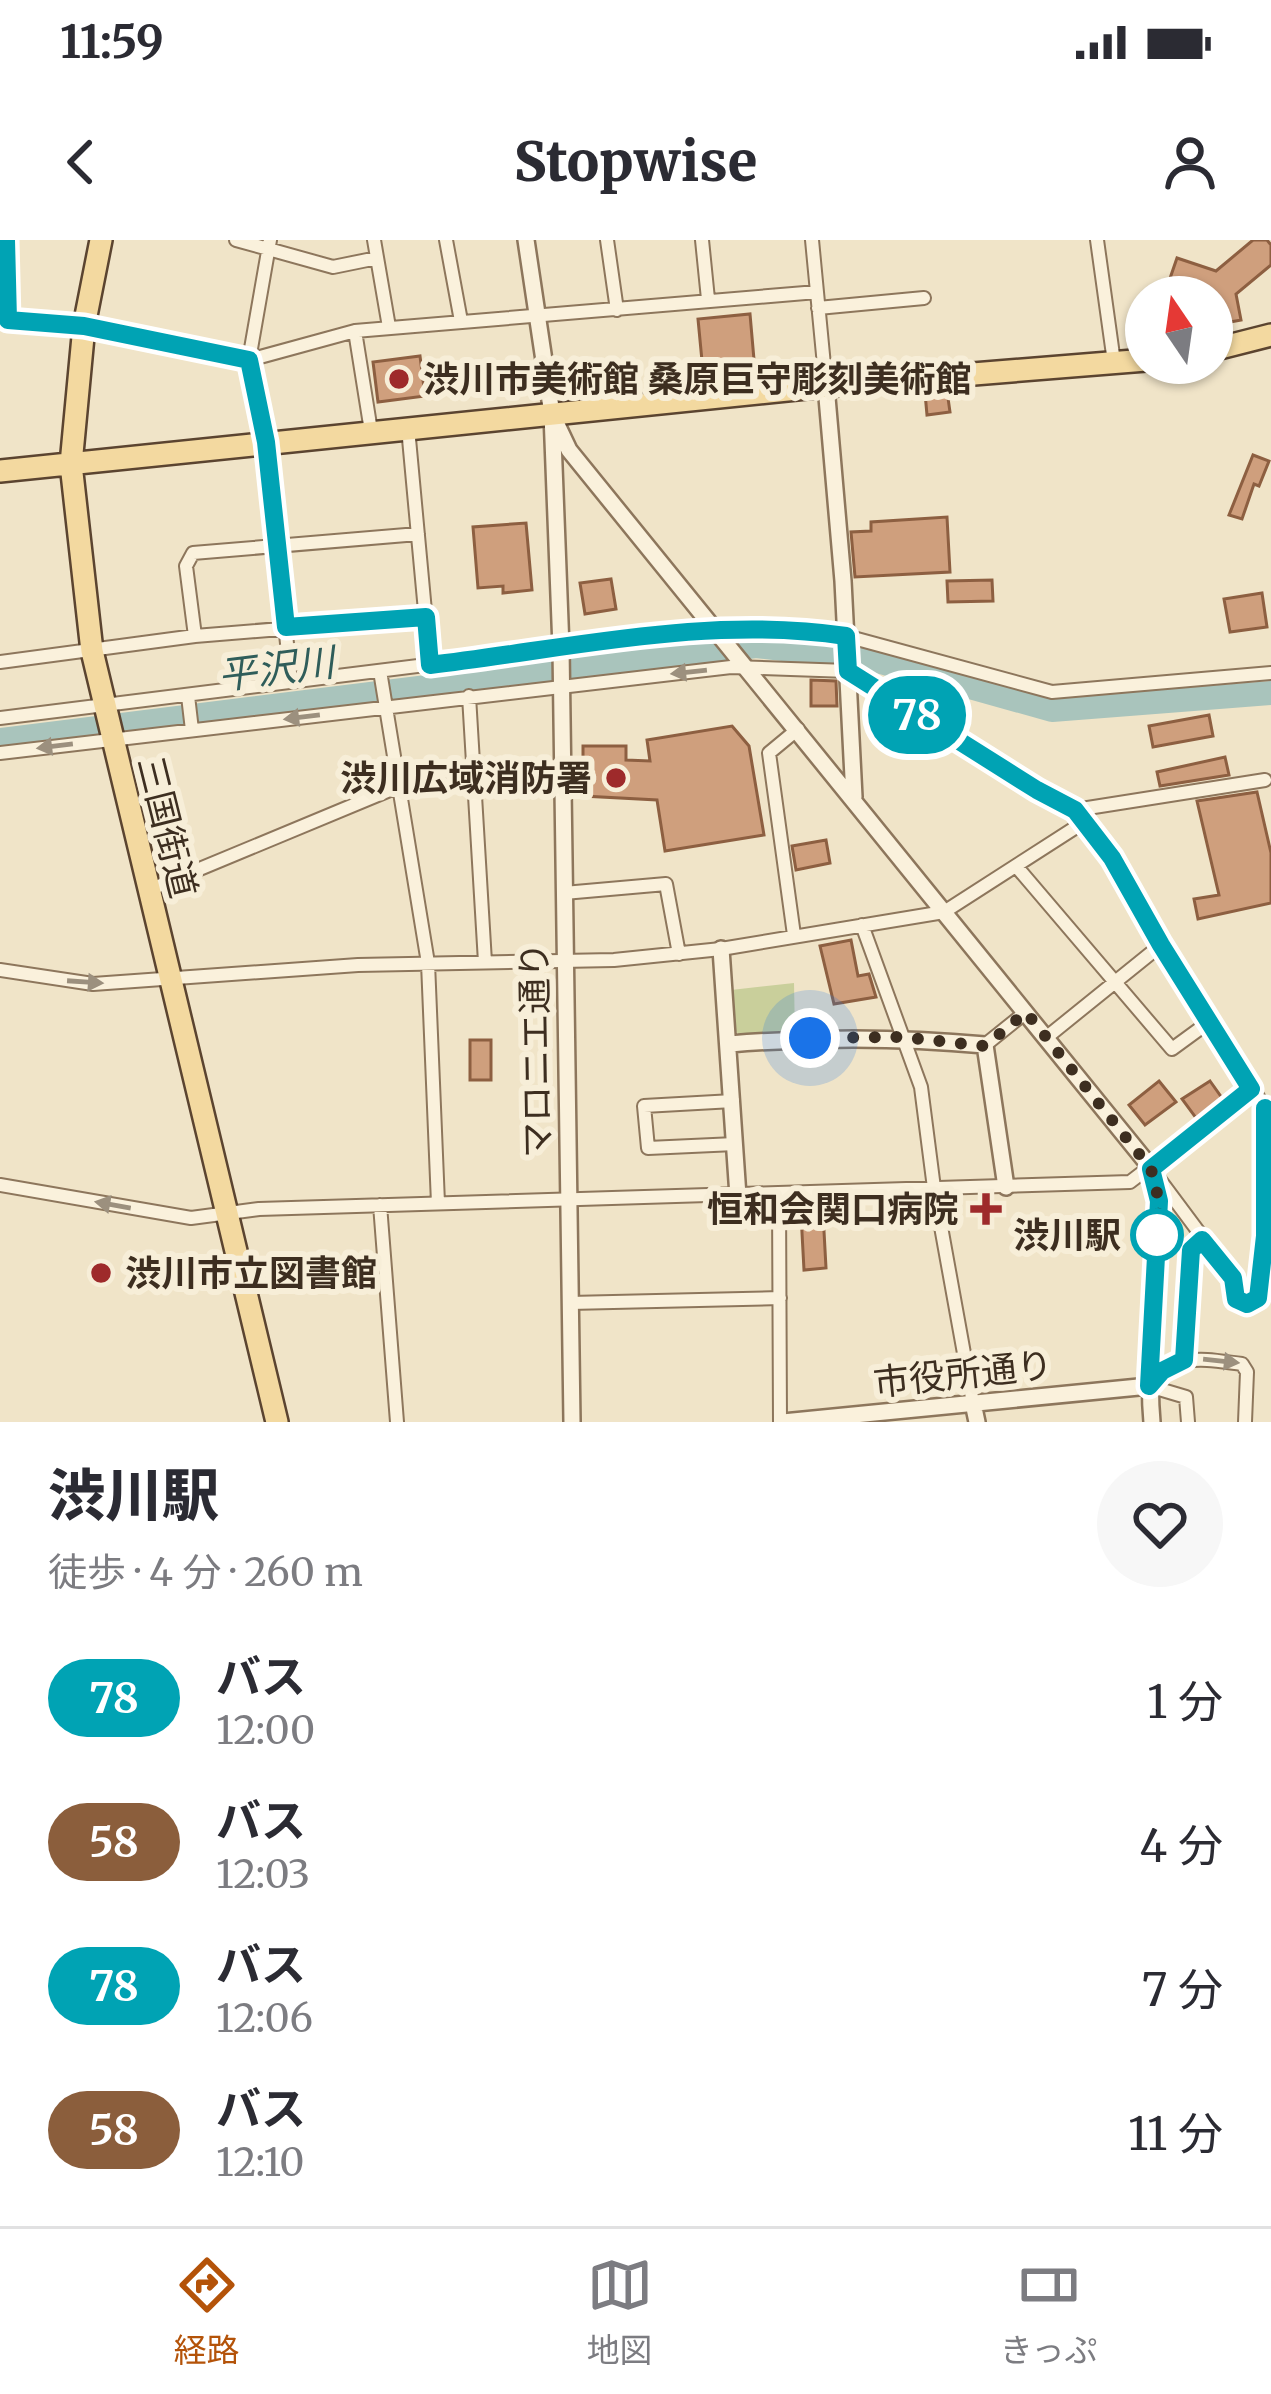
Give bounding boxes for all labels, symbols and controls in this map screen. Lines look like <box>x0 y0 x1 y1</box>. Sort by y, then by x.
text: 11:59 <box>60 14 164 70</box>
text: Stopwise <box>514 128 757 196</box>
icon: back <box>48 129 114 195</box>
icon: person <box>1157 129 1223 195</box>
north arrow <box>1125 276 1233 384</box>
map controls <box>1125 276 1233 384</box>
place label: 渋川市美術館 桑原巨守彫刻美術館 <box>423 357 972 402</box>
marker: 渋川市美術館 桑原巨守彫刻美術館 <box>386 366 412 392</box>
water label: 平沢川 <box>215 637 341 700</box>
one-way arrow <box>670 663 707 682</box>
line badge: 78 <box>863 676 971 754</box>
text: 78 <box>892 689 942 741</box>
one-way arrow <box>283 707 320 726</box>
one-way arrow <box>36 737 74 756</box>
street label: 三国街道 <box>128 752 206 902</box>
place label: 渋川広域消防署 <box>340 756 592 801</box>
marker: 渋川広域消防署 <box>603 765 629 791</box>
street label: マロニエ通り <box>512 942 560 1158</box>
one-way arrow <box>67 972 104 991</box>
your location <box>780 1008 840 1068</box>
place label: 恒和会関口病院 <box>707 1187 959 1232</box>
marker: 恒和会関口病院 <box>970 1193 1002 1225</box>
one-way arrow <box>94 1195 131 1214</box>
marker: 渋川駅 <box>1132 1210 1182 1260</box>
place label: 渋川駅 <box>1013 1213 1121 1258</box>
place label: 渋川市立図書館 <box>125 1251 377 1296</box>
marker: 渋川市立図書館 <box>88 1260 114 1286</box>
street label: 市役所通り <box>871 1342 1055 1406</box>
one-way arrow <box>1202 1352 1240 1371</box>
text: 渋川駅 <box>48 1460 219 1532</box>
button: heart <box>1097 1461 1223 1587</box>
text: 徒歩 · 4 分 · 260 m <box>48 1548 363 1597</box>
text: バス <box>216 1649 306 1705</box>
text: 78 <box>89 1672 139 1724</box>
text: 1 分 <box>1147 1674 1223 1730</box>
text: 12:00 <box>216 1706 315 1755</box>
text: バス <box>216 1793 306 1849</box>
text: 58 <box>89 1816 139 1868</box>
text: 4 分 <box>1140 1818 1223 1874</box>
text: 12:03 <box>216 1850 310 1899</box>
text: バス <box>216 1937 306 1993</box>
text: 78 <box>89 1960 139 2012</box>
text: 7 分 <box>1142 1962 1223 2018</box>
text: 12:06 <box>216 1994 313 2043</box>
text: バス <box>216 2081 306 2137</box>
text: 58 <box>89 2104 139 2156</box>
text: 11 分 <box>1128 2106 1223 2162</box>
text: 12:10 <box>216 2138 305 2187</box>
tab: 経路 <box>174 2252 240 2372</box>
tab: 地図 <box>587 2252 653 2372</box>
tab: きっぷ <box>1000 2252 1097 2372</box>

